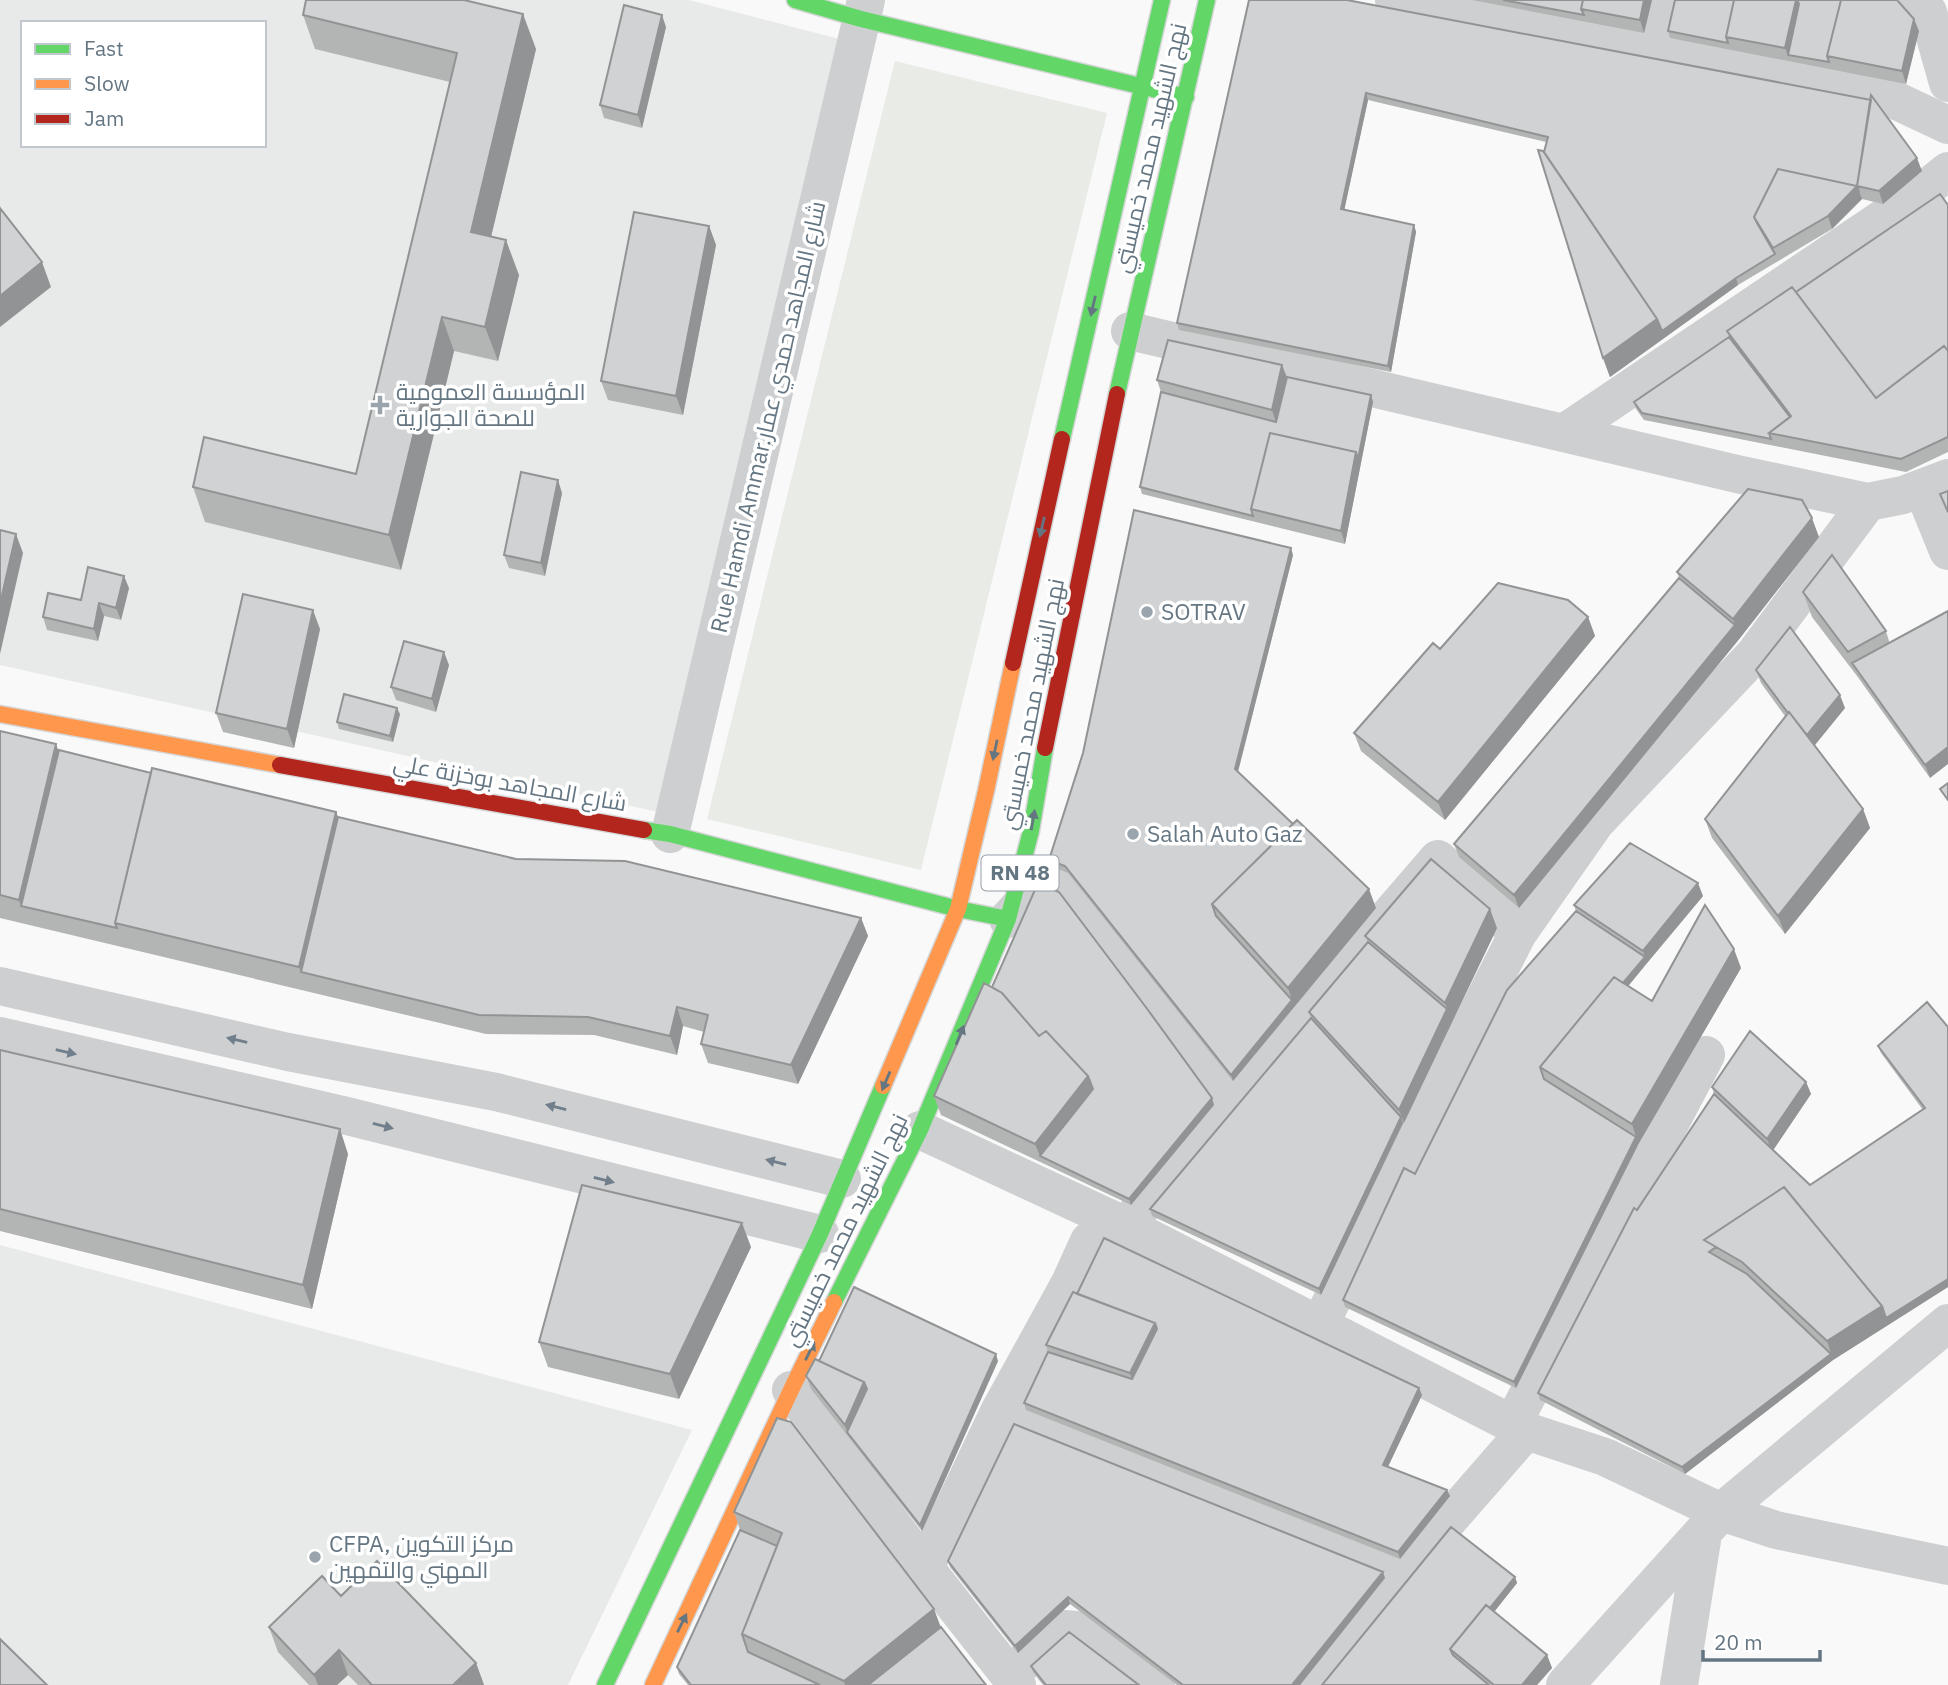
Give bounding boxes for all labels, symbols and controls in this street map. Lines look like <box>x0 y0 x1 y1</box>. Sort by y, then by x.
street label: نهج الشهيد محمد خميستي <box>1106 20 1196 277</box>
legend <box>21 21 266 147</box>
text: Fast <box>84 34 124 62</box>
text: Slow <box>84 69 130 97</box>
text: Jam <box>84 104 124 132</box>
street label: Rue Hamdi Ammar,شارع المجاهد حمدي عمار <box>703 198 835 637</box>
one-way arrow <box>1087 295 1098 317</box>
place label: المؤسسة العمومية للصحة الجوارية <box>396 376 586 432</box>
marker: المؤسسة العمومية للصحة الجوارية <box>370 395 390 415</box>
one-way arrow <box>1037 516 1048 538</box>
street label: نهج الشهيد محمد خميستي <box>992 576 1074 833</box>
place label: SOTRAV <box>1161 596 1246 626</box>
marker: SOTRAV <box>1139 604 1155 620</box>
one-way arrow <box>989 739 1000 761</box>
street label: شارع المجاهد بوخزنة علي <box>390 747 629 821</box>
one-way arrow <box>1028 809 1039 831</box>
place label: Salah Auto Gaz <box>1147 818 1303 848</box>
marker: Salah Auto Gaz <box>1125 826 1141 842</box>
road number: RN 48 <box>982 856 1058 890</box>
one-way arrow <box>955 1024 966 1045</box>
one-way arrow <box>226 1035 248 1046</box>
one-way arrow <box>56 1046 78 1057</box>
one-way arrow <box>880 1071 891 1092</box>
one-way arrow <box>544 1101 566 1112</box>
street label: نهج الشهيد محمد خميستي <box>775 1108 917 1353</box>
one-way arrow <box>373 1120 395 1131</box>
one-way arrow <box>765 1156 787 1167</box>
one-way arrow <box>593 1175 615 1186</box>
one-way arrow <box>805 1341 816 1361</box>
place label: CFPA, مركز التكوين المهني والتمهين <box>329 1528 514 1588</box>
marker: CFPA, مركز التكوين المهني والتمهين <box>307 1549 323 1565</box>
one-way arrow <box>676 1613 688 1633</box>
scale bar <box>1703 1618 1820 1662</box>
text: 20 m <box>1714 1628 1763 1656</box>

